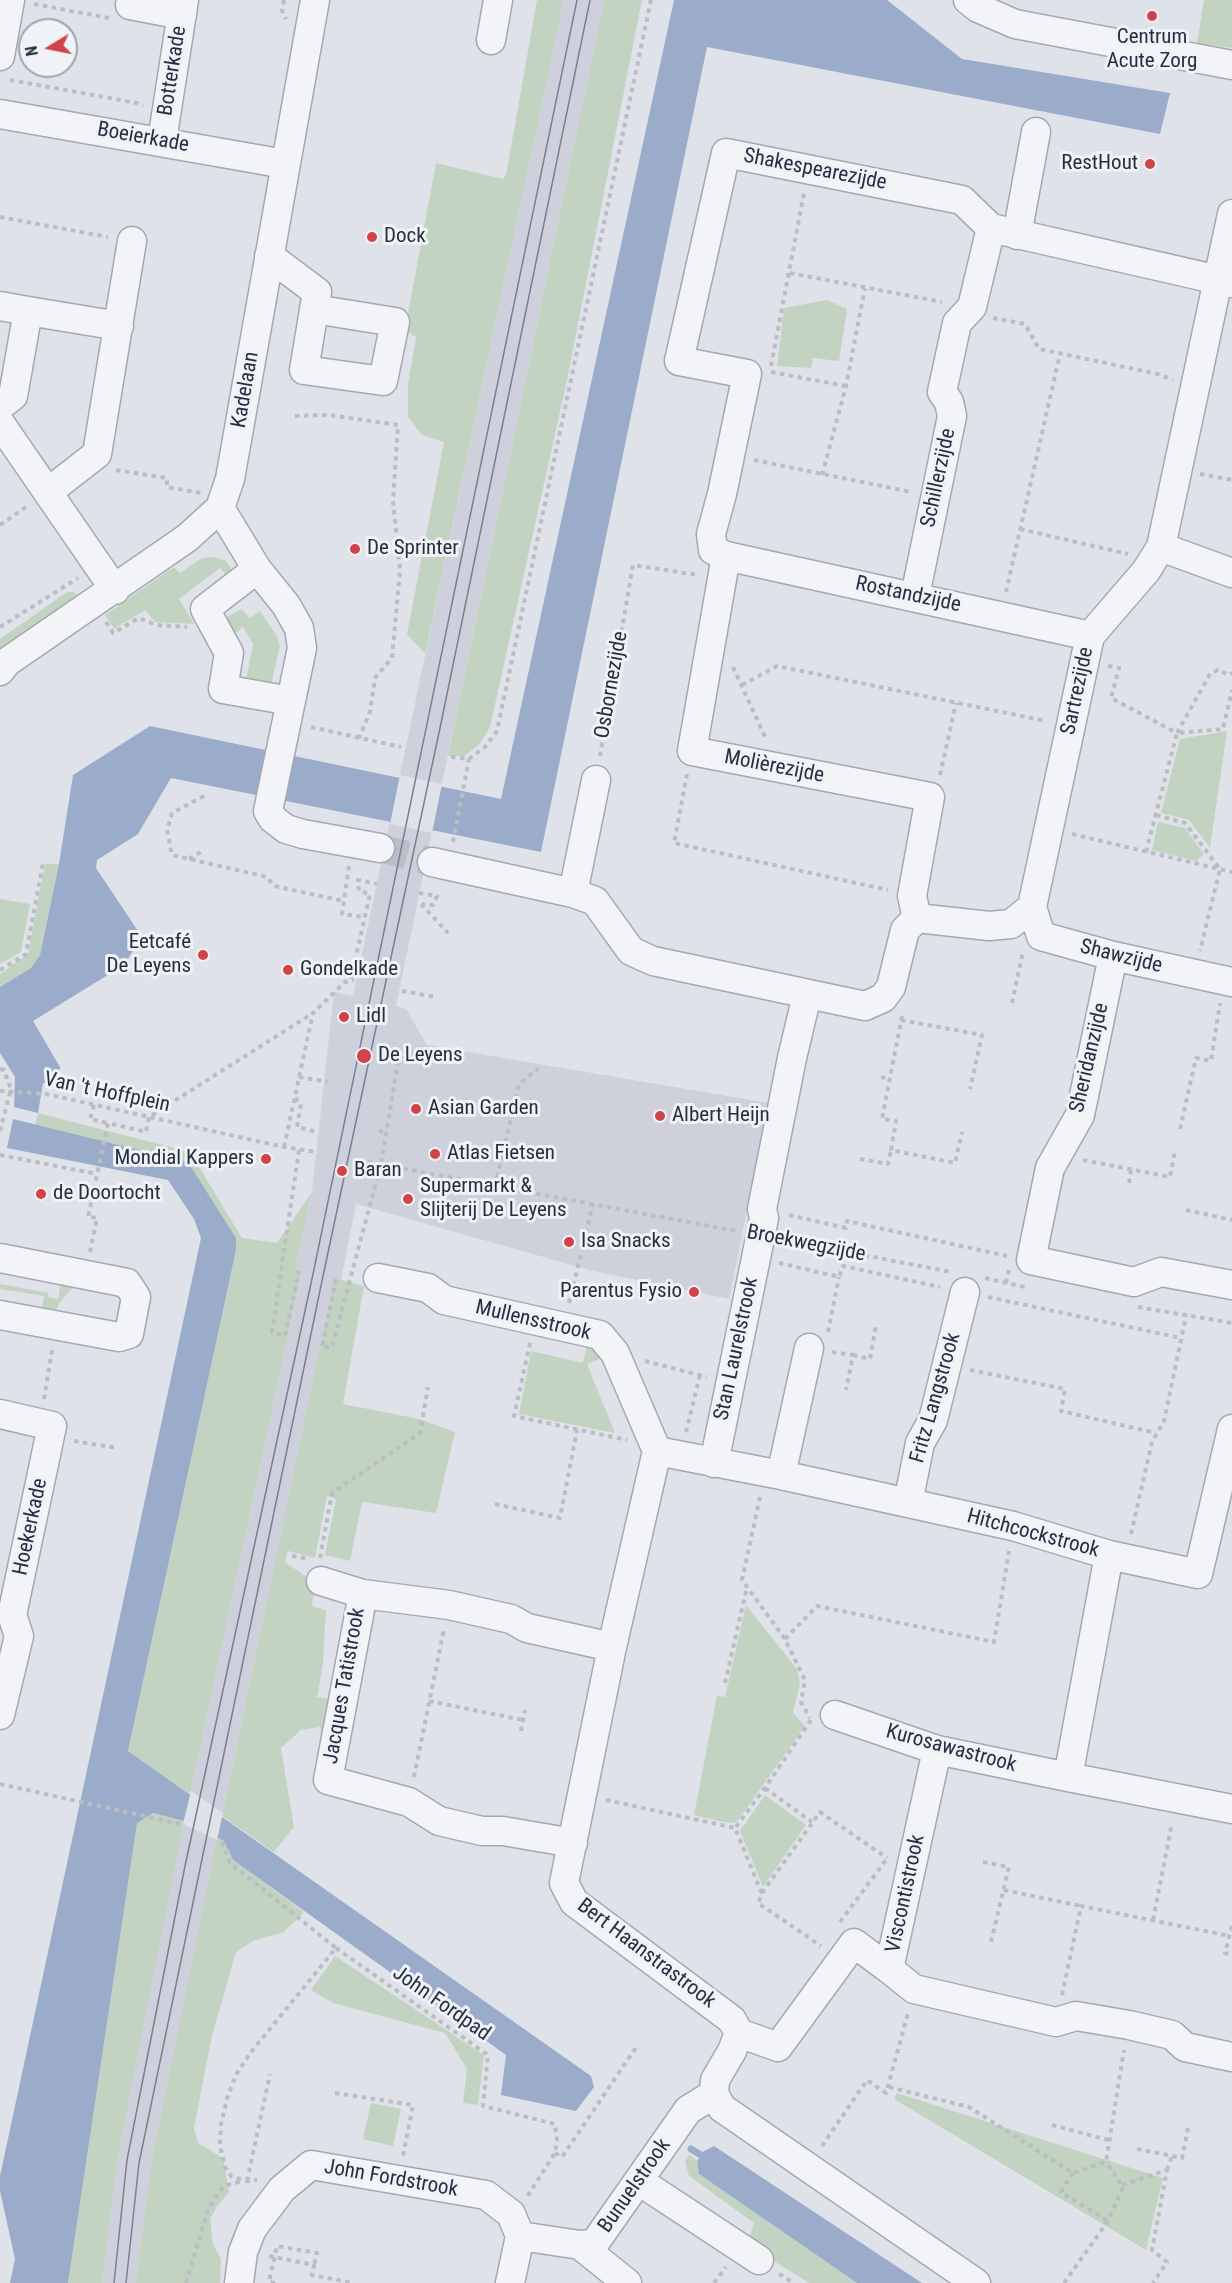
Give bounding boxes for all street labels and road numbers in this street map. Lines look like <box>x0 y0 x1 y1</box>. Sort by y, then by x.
street label: Botterkade <box>153 24 193 118</box>
street label: Boeierkade <box>95 118 191 158</box>
street label: Shakespearezijde <box>741 144 889 196</box>
street label: Kadelaan <box>227 350 265 430</box>
street label: Schillerzijde <box>916 426 962 530</box>
street label: Rostandzijde <box>853 572 963 618</box>
street label: Osbornezijde <box>590 629 634 741</box>
street label: Sartrezijde <box>1056 645 1100 737</box>
street label: Molièrezijde <box>722 745 826 789</box>
street label: Shawzijde <box>1077 935 1165 979</box>
street label: Sheridanzijde <box>1065 1001 1115 1115</box>
street label: Van 't Hoffplein <box>42 1067 172 1119</box>
street label: Broekwegzijde <box>745 1220 867 1268</box>
street label: Stan Laurelstrook <box>710 1275 764 1423</box>
street label: Mullensstrook <box>473 1295 593 1347</box>
street label: Fritz Langstrook <box>905 1330 967 1466</box>
street label: Hoekerkade <box>8 1476 54 1578</box>
street label: Hitchcockstrook <box>964 1504 1102 1564</box>
street label: Jacques Tatistrook <box>319 1606 371 1766</box>
street label: Kurosawastrook <box>883 1719 1019 1779</box>
street label: Viscontistrook <box>881 1833 931 1955</box>
street label: Bert Haanstrastrook <box>572 1894 720 2014</box>
street label: John Fordpad <box>387 1961 495 2047</box>
street label: Bunuelstrook <box>593 2134 677 2238</box>
street label: John Fordstrook <box>322 2155 460 2203</box>

